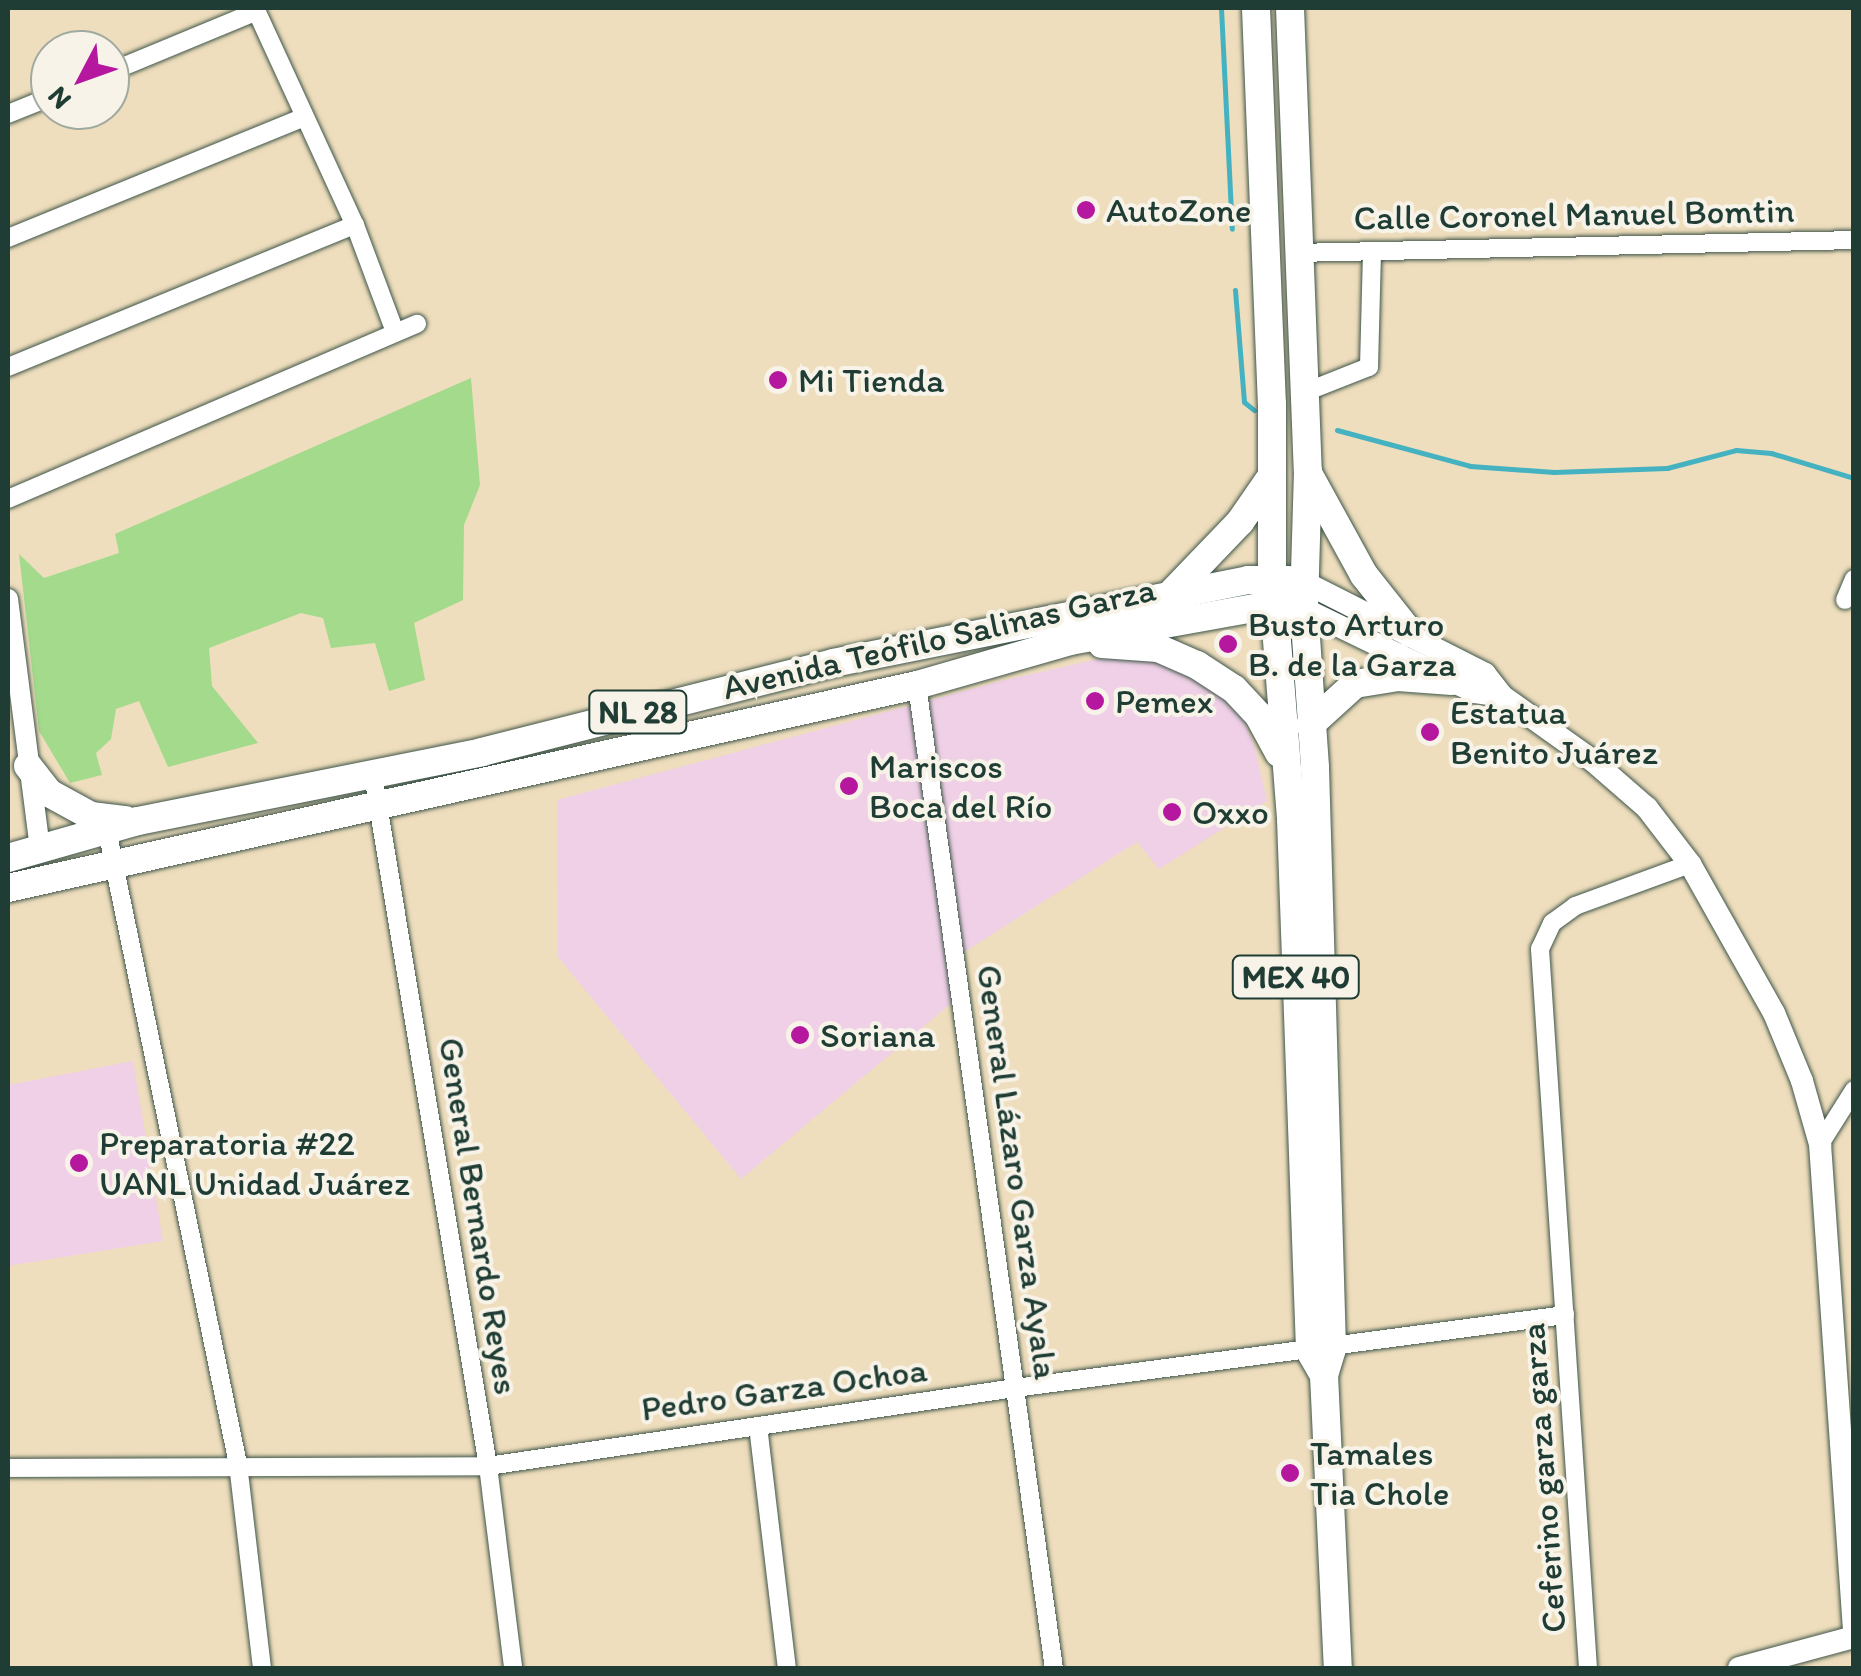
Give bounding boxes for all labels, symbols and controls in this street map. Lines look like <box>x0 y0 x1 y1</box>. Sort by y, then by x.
north arrow <box>30 30 130 130</box>
text: N <box>40 80 78 117</box>
place label: AutoZone <box>1106 189 1251 231</box>
street label: Calle Coronel Manuel Bomtin <box>1353 189 1795 239</box>
marker: AutoZone <box>1075 199 1097 221</box>
place label: Mi Tienda <box>798 359 944 401</box>
marker: Mi Tienda <box>767 369 789 391</box>
street label: Avenida Teófilo Salinas Garza <box>719 568 1159 708</box>
place label: Busto Arturo B. de la Garza <box>1248 603 1456 685</box>
marker: Busto Arturo B. de la Garza <box>1217 633 1239 655</box>
place label: Pemex <box>1115 680 1213 722</box>
road number: NL 28 <box>588 685 688 739</box>
marker: Pemex <box>1084 690 1106 712</box>
place label: Estatua Benito Juárez <box>1450 691 1658 773</box>
marker: Estatua Benito Juárez <box>1419 721 1441 743</box>
place label: Mariscos Boca del Río <box>869 745 1053 827</box>
marker: Mariscos Boca del Río <box>838 775 860 797</box>
place label: Oxxo <box>1192 791 1269 833</box>
marker: Oxxo <box>1161 801 1183 823</box>
road number: MEX 40 <box>1231 950 1361 1004</box>
street label: General Lázaro Garza Ayala <box>968 963 1068 1381</box>
place label: Soriana <box>820 1014 935 1056</box>
marker: Soriana <box>789 1024 811 1046</box>
street label: General Bernardo Reyes <box>430 1035 528 1397</box>
place label: Preparatoria #22 UANL Unidad Juárez <box>99 1122 409 1204</box>
marker: Preparatoria #22 UANL Unidad Juárez <box>68 1152 90 1174</box>
street label: Ceferino garza garza <box>1511 1322 1575 1634</box>
street label: Pedro Garza Ochoa <box>640 1348 928 1430</box>
place label: Tamales Tia Chole <box>1310 1432 1449 1514</box>
marker: Tamales Tia Chole <box>1279 1462 1301 1484</box>

